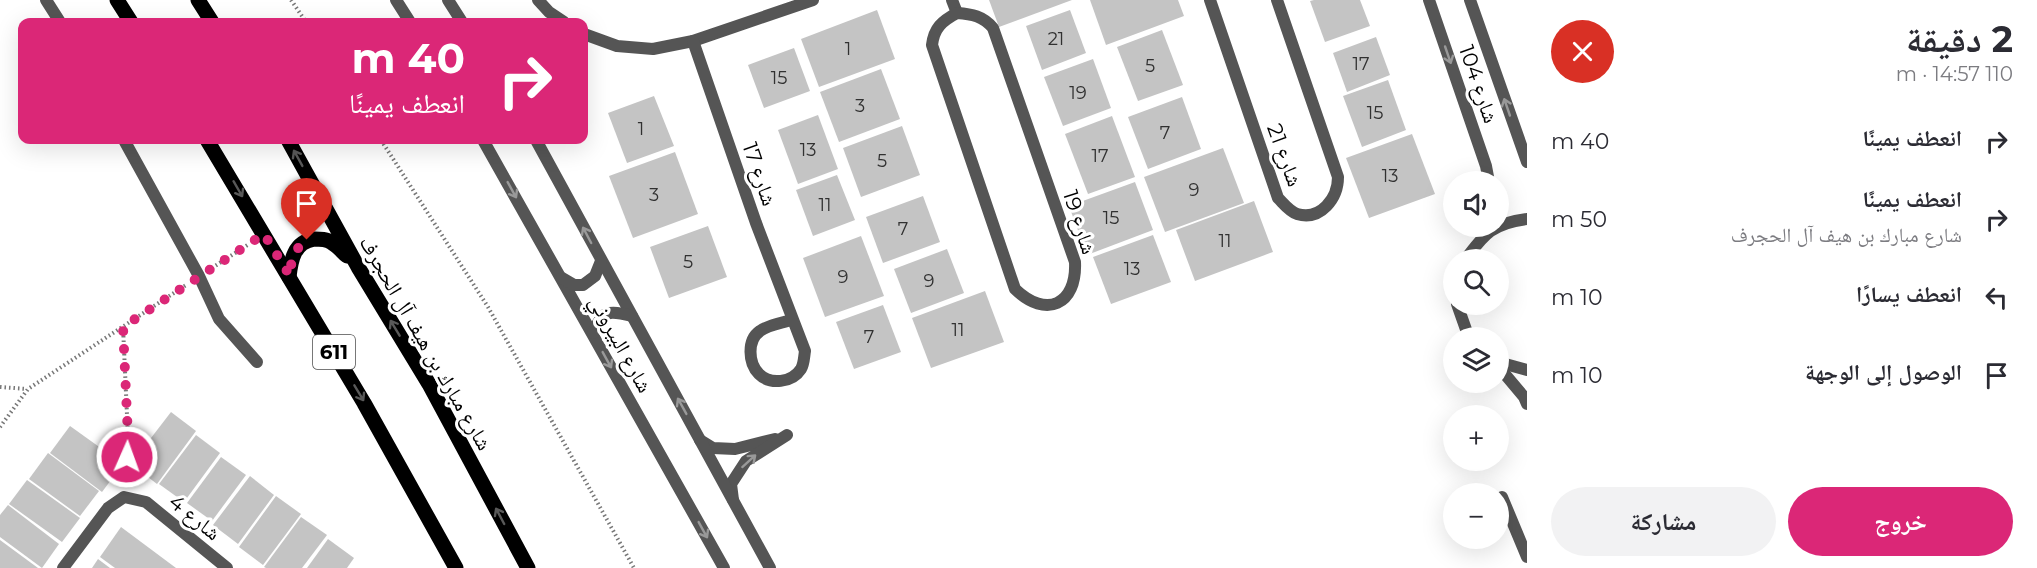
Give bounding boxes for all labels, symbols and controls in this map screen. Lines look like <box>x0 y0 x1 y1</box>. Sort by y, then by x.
text: 2 دقيقة <box>1906 17 2013 61</box>
button: close <box>1551 20 1614 83</box>
house number: 21 <box>1048 28 1064 50</box>
text: 40 m <box>352 32 465 84</box>
house number: 1 <box>845 38 851 60</box>
icon: right <box>486 42 564 120</box>
street label: شارع 104 <box>1453 42 1504 127</box>
one-way arrow <box>1444 45 1455 64</box>
house number: 17 <box>1352 53 1370 75</box>
house number: 5 <box>1145 55 1155 77</box>
text: 110 m · 14:57 <box>1896 62 2013 86</box>
house number: 15 <box>771 67 787 89</box>
house number: 19 <box>1069 82 1087 104</box>
text: انعطف يمينًا <box>349 87 465 120</box>
house number: 3 <box>855 95 865 117</box>
one-way arrow <box>1501 98 1512 117</box>
house number: 15 <box>1367 102 1383 124</box>
house number: 1 <box>638 118 644 140</box>
street label: شارع 21 <box>1261 120 1308 190</box>
house number: 7 <box>1160 122 1170 144</box>
text: انعطف يمينًا <box>1862 125 1962 152</box>
icon: right <box>1980 125 2013 158</box>
text: 40 m <box>1551 128 1609 155</box>
street label: شارع 17 <box>737 139 782 209</box>
house number: 13 <box>800 139 816 161</box>
house number: 17 <box>1091 145 1109 167</box>
one-way arrow <box>292 150 303 168</box>
house number: 5 <box>877 150 887 172</box>
house number: 13 <box>1382 165 1398 187</box>
map controls <box>1443 171 1509 549</box>
button: sound <box>1443 171 1509 237</box>
pin <box>281 178 332 240</box>
house number: 9 <box>1189 179 1200 201</box>
one-way arrow <box>232 180 244 197</box>
one-way arrow <box>507 181 519 198</box>
house number: 3 <box>649 184 659 206</box>
text: انعطف يمينًا <box>1862 186 1962 213</box>
icon: arrive <box>290 187 323 220</box>
street label: شارع 19 <box>1057 187 1102 257</box>
house number: 11 <box>819 194 832 216</box>
icon: right <box>1980 203 2013 236</box>
text: 50 m <box>1551 206 1607 233</box>
house number: 15 <box>1103 207 1119 229</box>
house number: 7 <box>898 218 908 240</box>
text: شارع مبارك بن هيف آل الحجرف <box>1731 223 1962 247</box>
one-way arrow <box>581 227 593 245</box>
house number: 11 <box>1219 230 1232 252</box>
street label: شارع مبارك بن هيف آل الحجرف <box>354 232 498 455</box>
button: search <box>1443 249 1509 315</box>
house number: 5 <box>683 251 693 273</box>
house number: 13 <box>1124 258 1140 280</box>
house number: 9 <box>838 266 849 288</box>
house number: 9 <box>924 270 935 292</box>
text: انعطف يسارًا <box>1856 281 1962 308</box>
icon: left <box>1980 281 2013 314</box>
text: 10 m <box>1551 284 1603 311</box>
street label: شارع البيروني <box>580 291 658 399</box>
house number: 11 <box>952 319 965 341</box>
one-way arrow <box>388 320 400 337</box>
house number: 7 <box>864 326 874 348</box>
button: layers <box>1443 327 1509 393</box>
road number: 611 <box>313 335 355 369</box>
one-way arrow <box>601 351 613 368</box>
text: الوصول إلى الوجهة <box>1805 359 1962 386</box>
icon: arrive <box>1980 359 2013 392</box>
text: 10 m <box>1551 362 1603 389</box>
one-way arrow <box>353 384 365 401</box>
one-way arrow <box>676 398 687 416</box>
button: + <box>1443 405 1509 471</box>
position arrow <box>95 425 159 489</box>
one-way arrow <box>741 454 756 468</box>
button: − <box>1443 483 1509 549</box>
button: مشاركة <box>1551 487 1776 556</box>
button: خروج <box>1788 487 2013 556</box>
street label: شارع 4 <box>163 489 226 546</box>
one-way arrow <box>494 508 505 526</box>
one-way arrow <box>697 521 709 538</box>

